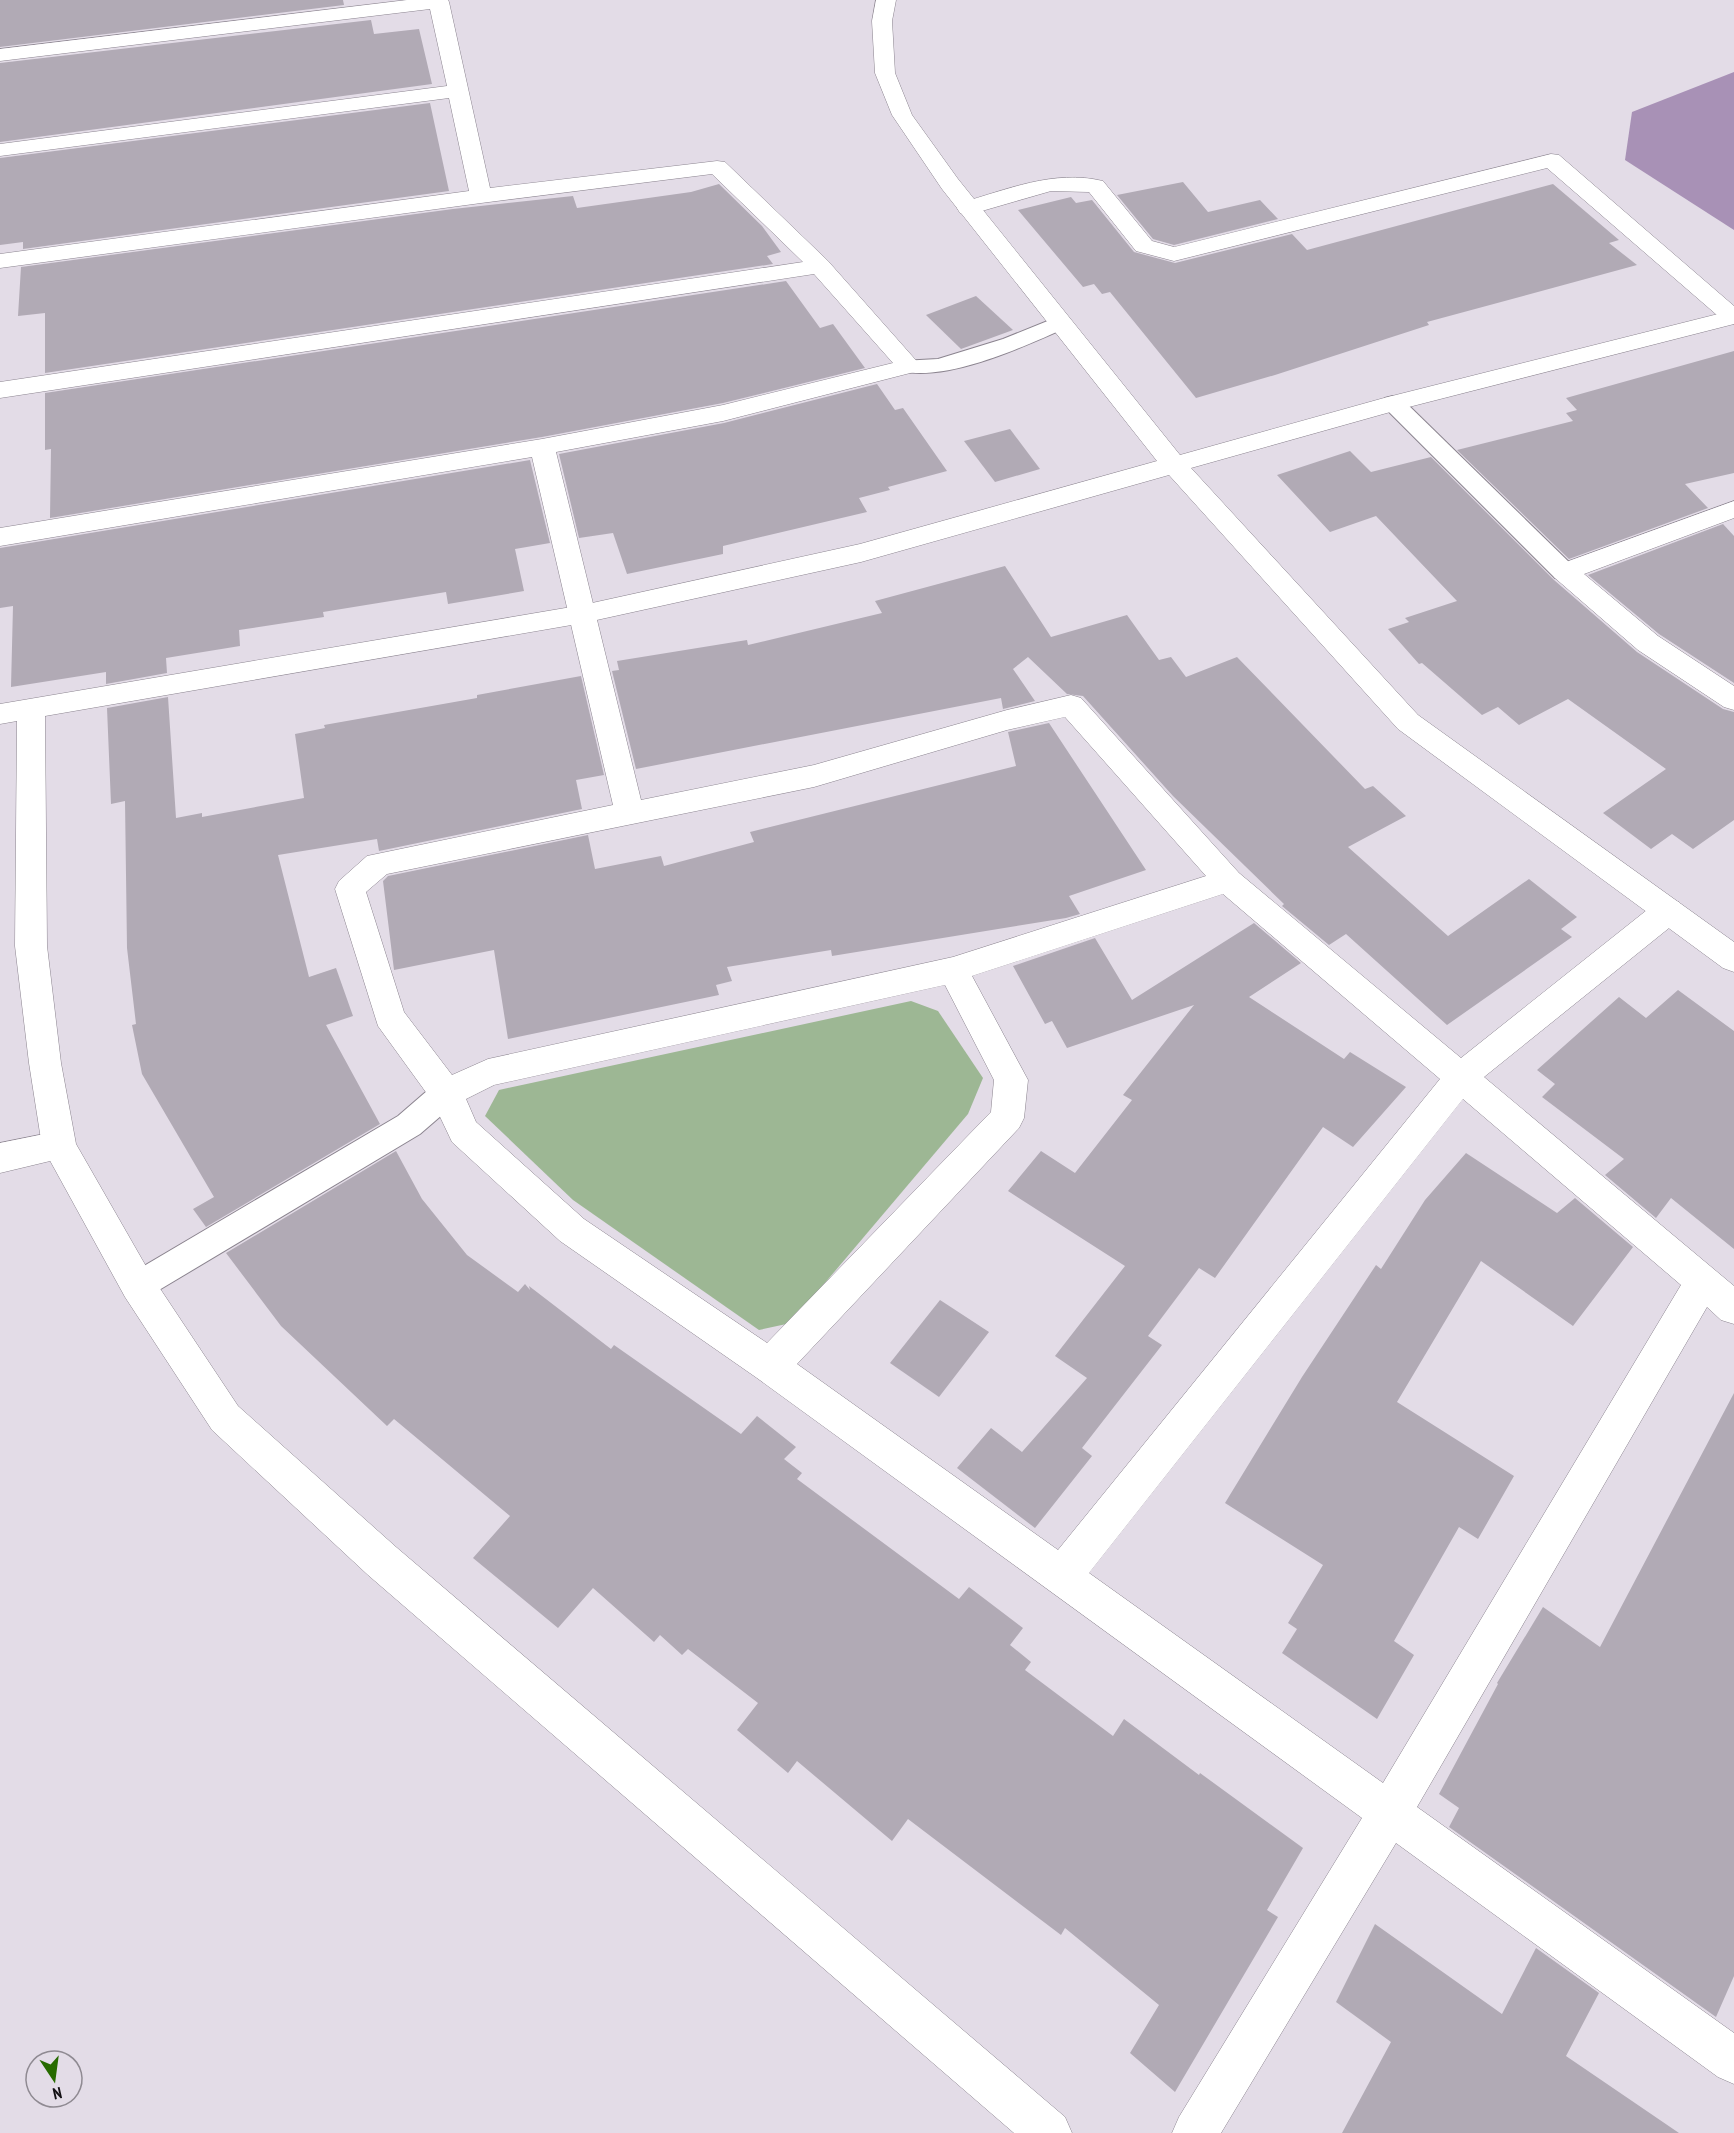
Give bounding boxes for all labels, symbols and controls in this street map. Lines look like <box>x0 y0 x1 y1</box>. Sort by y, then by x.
north arrow <box>24 2049 84 2109</box>
text: N <box>51 2083 64 2104</box>

